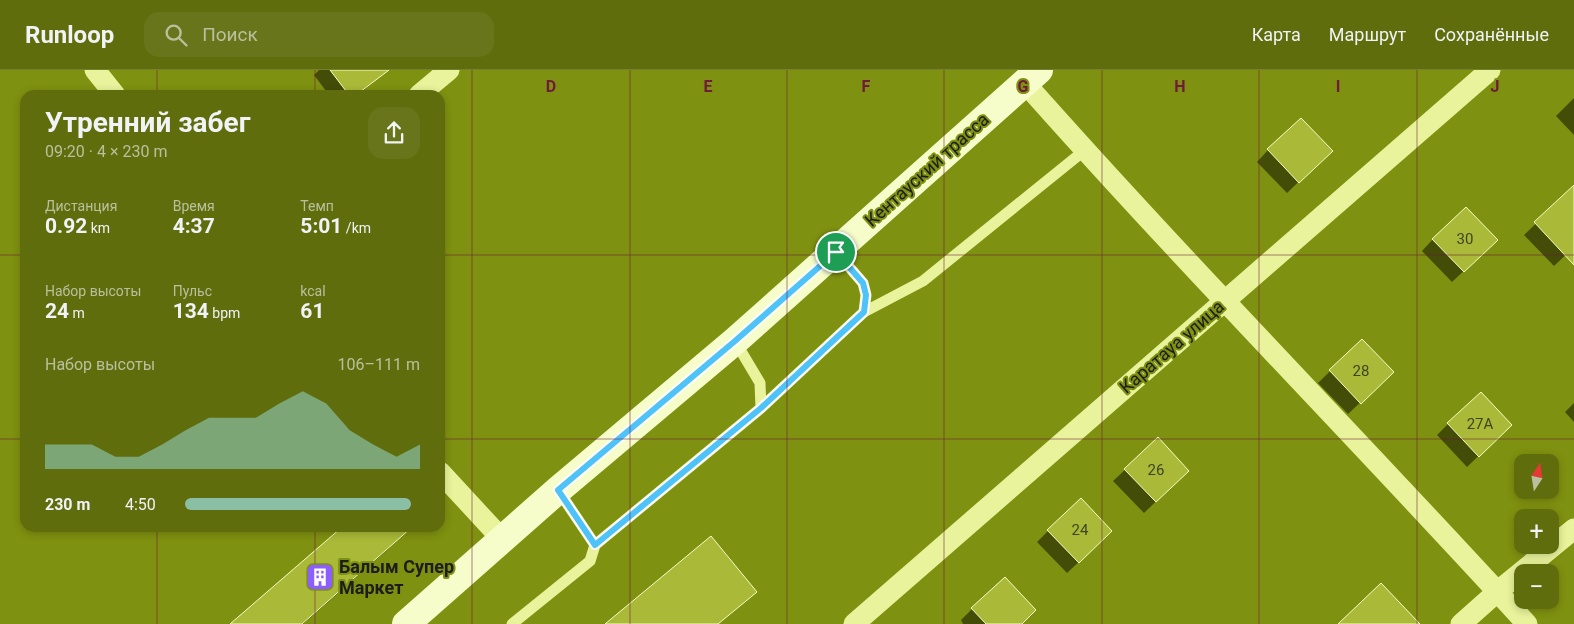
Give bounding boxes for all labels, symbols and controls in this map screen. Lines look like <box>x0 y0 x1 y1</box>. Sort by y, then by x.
search box <box>144 12 494 57</box>
text: Runloop <box>25 21 114 49</box>
icon: search <box>162 21 190 49</box>
text: Поиск <box>202 23 258 46</box>
text: Карта <box>1252 24 1301 45</box>
text: Маршрут <box>1329 24 1406 45</box>
text: Сохранённые <box>1434 24 1549 45</box>
text: D <box>546 77 556 96</box>
text: E <box>704 77 713 96</box>
text: F <box>862 77 871 96</box>
text: G <box>1018 77 1029 96</box>
text: H <box>1174 77 1186 96</box>
text: I <box>1336 77 1340 96</box>
text: J <box>1491 77 1499 96</box>
text: Утренний забег <box>45 106 250 139</box>
button: share <box>368 107 420 159</box>
street label: Кентауский трасса <box>860 108 993 231</box>
text: 09:20 · 4 × 230 m <box>45 142 167 161</box>
text: Дистанция <box>45 198 117 214</box>
text: Время <box>173 198 215 214</box>
text: Темп <box>300 198 334 214</box>
text: 0.92 <box>45 214 87 238</box>
text: 4:37 <box>173 214 215 238</box>
text: 5:01 <box>300 214 342 238</box>
text: km <box>87 220 110 236</box>
text: /km <box>342 220 371 236</box>
house number: 30 <box>1457 230 1473 248</box>
pin <box>815 231 857 273</box>
icon: arrive <box>822 238 850 266</box>
text: Набор высоты <box>45 283 141 299</box>
text: Пульс <box>173 283 212 299</box>
text: kcal <box>300 283 326 299</box>
street label: Каратауа улица <box>1115 296 1228 398</box>
text: 24 <box>45 299 69 323</box>
text: 134 <box>173 299 209 323</box>
text: 61 <box>300 299 324 323</box>
text: m <box>69 305 85 321</box>
text: bpm <box>209 305 240 321</box>
text: Набор высоты <box>45 355 155 374</box>
text: 106–111 m <box>338 355 420 374</box>
house number: 28 <box>1353 362 1369 380</box>
house number: 27A <box>1467 415 1494 433</box>
north arrow <box>1514 454 1559 499</box>
map controls <box>1514 454 1559 609</box>
house number: 26 <box>1148 461 1164 479</box>
text: 230 m <box>45 495 90 514</box>
text: 4:50 <box>125 495 156 514</box>
button: + <box>1514 509 1559 554</box>
house number: 24 <box>1072 521 1089 539</box>
place label: Балым Супер Маркет <box>339 556 454 598</box>
building icon: Балым Супер Маркет <box>305 562 335 592</box>
button: − <box>1514 564 1559 609</box>

